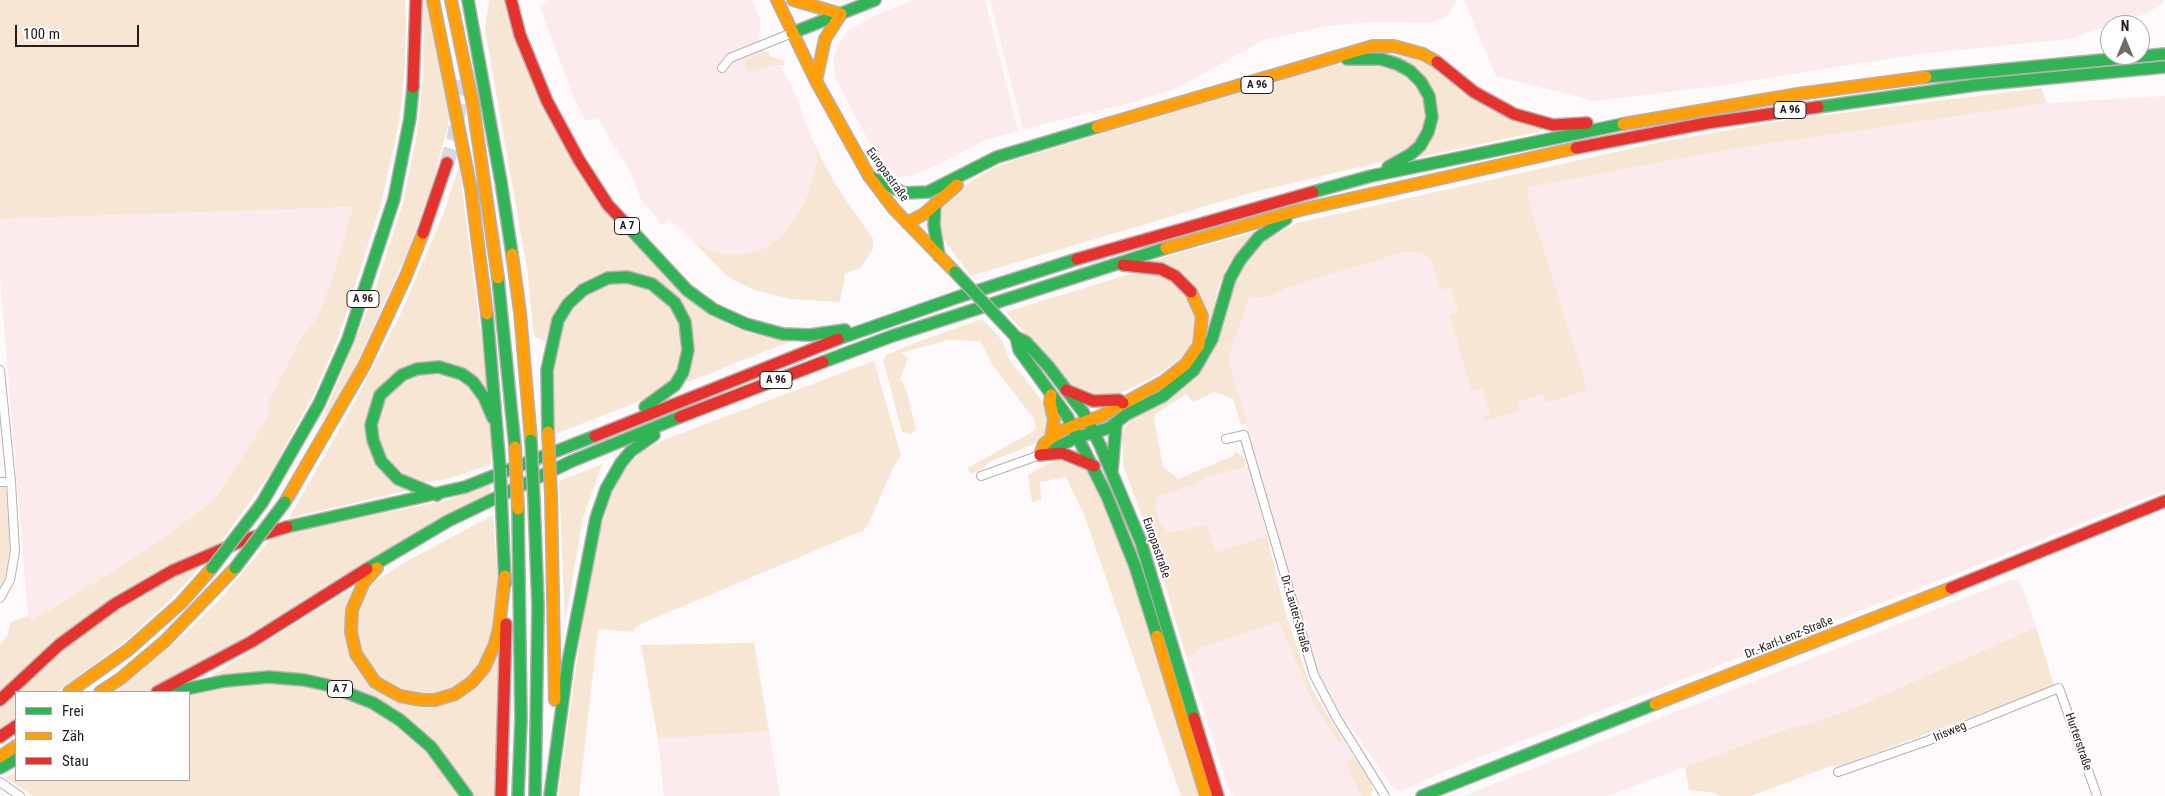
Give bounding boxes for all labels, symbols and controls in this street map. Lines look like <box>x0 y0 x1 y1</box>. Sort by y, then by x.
scale bar <box>18 15 141 47</box>
north arrow <box>2100 15 2150 65</box>
text: N <box>2121 18 2129 34</box>
text: 100 m <box>23 25 60 43</box>
road number: A 96 <box>1241 76 1273 94</box>
road number: A 96 <box>1774 102 1806 118</box>
street label: Europastraße <box>863 145 911 205</box>
road number: A 7 <box>614 218 640 235</box>
road number: A 96 <box>347 290 379 308</box>
road number: A 96 <box>760 372 792 388</box>
street label: Europastraße <box>1139 516 1173 580</box>
street label: Dr.-Lauter-Straße <box>1277 574 1313 654</box>
street label: Dr.-Karl-Lenz-Straße <box>1743 614 1835 662</box>
road number: A 7 <box>328 681 352 698</box>
legend <box>15 691 190 781</box>
text: Frei <box>62 702 84 720</box>
street label: Hurterstraße <box>2061 711 2095 773</box>
street label: Irisweg <box>1931 719 1969 745</box>
text: Zäh <box>62 727 84 745</box>
text: Stau <box>62 752 89 770</box>

